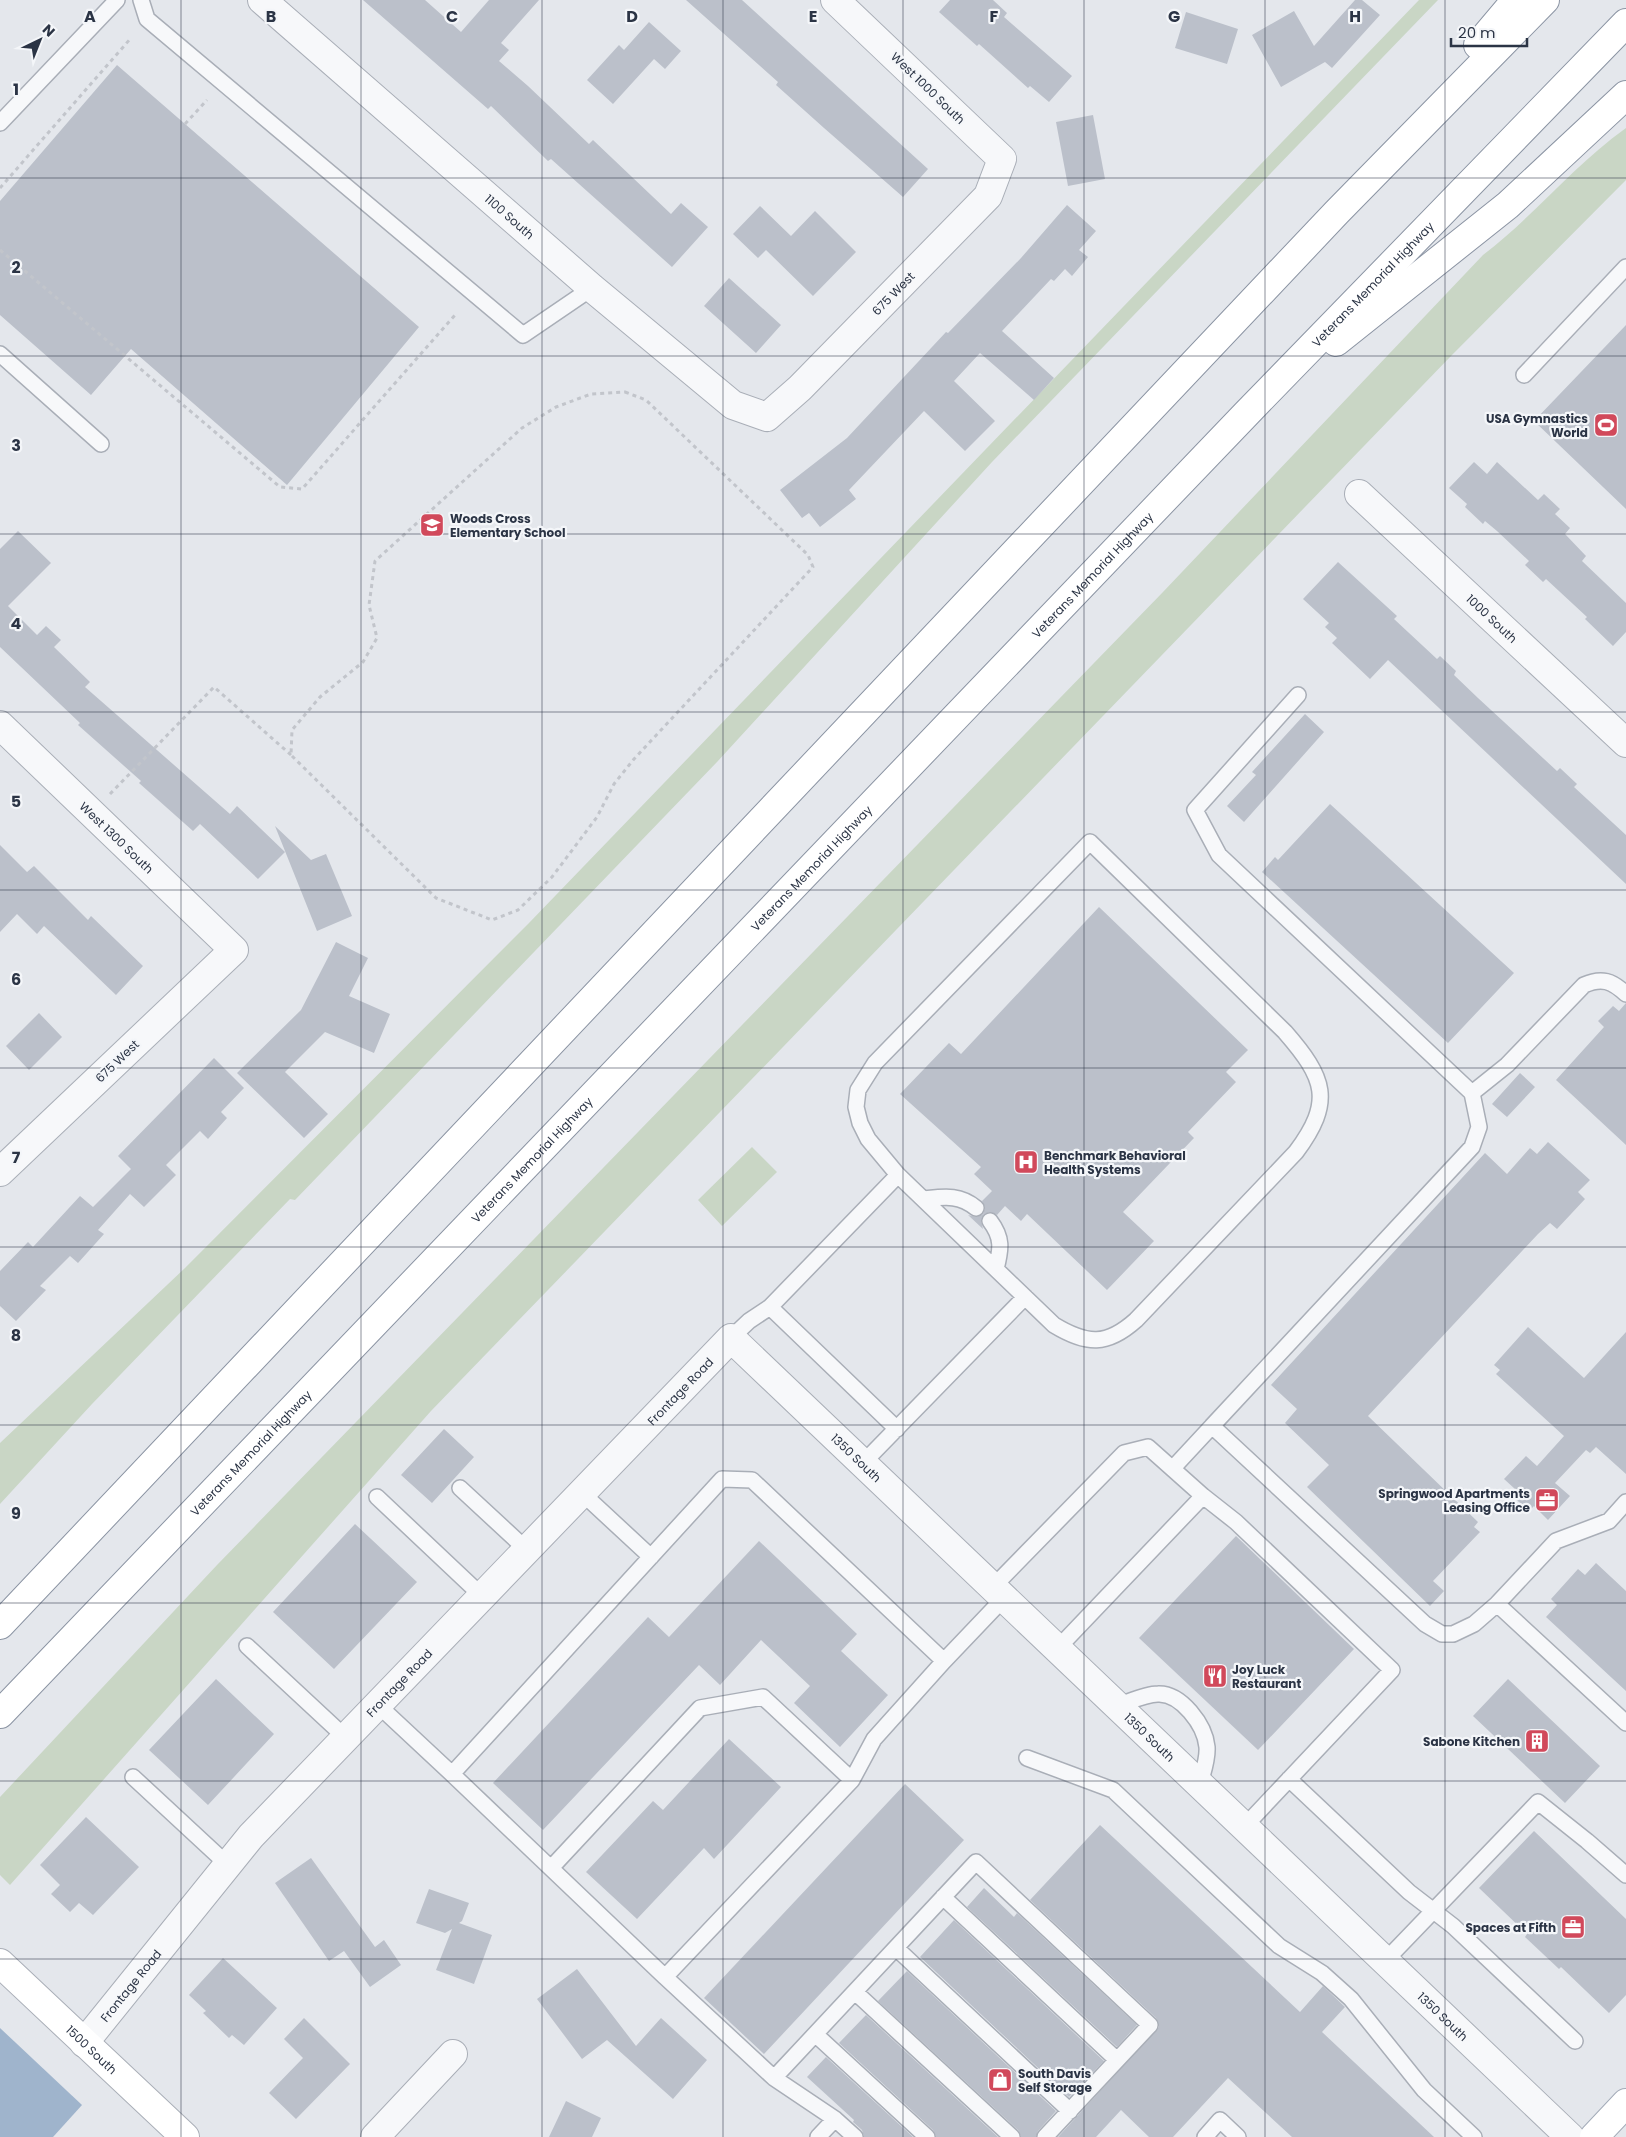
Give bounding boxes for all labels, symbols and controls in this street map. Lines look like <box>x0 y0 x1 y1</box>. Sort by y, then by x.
text: A <box>84 5 96 28</box>
text: B <box>266 5 276 28</box>
text: C <box>446 5 458 28</box>
text: D <box>626 5 638 28</box>
text: E <box>809 5 817 28</box>
text: F <box>990 5 999 28</box>
text: G <box>1168 5 1180 28</box>
text: H <box>1349 5 1361 28</box>
north arrow <box>15 15 65 65</box>
scale bar <box>1451 15 1527 47</box>
text: N <box>38 20 60 41</box>
text: 20 m <box>1458 22 1496 43</box>
street label: West 1000 South <box>887 48 969 128</box>
text: 1 <box>13 78 19 101</box>
street label: 1100 South <box>482 190 538 243</box>
street label: Veterans Memorial Highway <box>1308 217 1437 350</box>
text: 2 <box>11 256 21 279</box>
street label: 675 West <box>868 268 918 319</box>
place label: USA Gymnastics World <box>1486 410 1588 441</box>
sports icon: USA Gymnastics World <box>1593 412 1619 438</box>
text: 3 <box>11 434 21 457</box>
street label: Veterans Memorial Highway <box>1027 508 1157 642</box>
place label: Woods Cross Elementary School <box>450 510 565 541</box>
school or university icon: Woods Cross Elementary School <box>419 512 445 538</box>
street label: 1000 South <box>1463 590 1521 646</box>
text: 4 <box>11 612 22 635</box>
text: 5 <box>11 790 21 813</box>
street label: West 1300 South <box>76 798 158 877</box>
street label: Veterans Memorial Highway <box>747 801 876 935</box>
text: 6 <box>11 968 21 991</box>
street label: 675 West <box>91 1036 143 1086</box>
street label: Veterans Memorial Highway <box>467 1093 596 1226</box>
text: 7 <box>12 1146 21 1169</box>
place label: Benchmark Behavioral Health Systems <box>1044 1147 1186 1178</box>
hospital icon: Benchmark Behavioral Health Systems <box>1013 1149 1039 1175</box>
text: 8 <box>11 1324 21 1347</box>
street label: Frontage Road <box>643 1353 717 1429</box>
street label: Veterans Memorial Highway <box>186 1386 315 1519</box>
street label: 1350 South <box>828 1429 885 1486</box>
place label: Springwood Apartments Leasing Office <box>1378 1485 1531 1516</box>
office icon: Springwood Apartments Leasing Office <box>1534 1487 1560 1513</box>
text: 9 <box>11 1502 21 1525</box>
street label: Frontage Road <box>362 1645 436 1720</box>
place label: Joy Luck Restaurant <box>1232 1661 1301 1692</box>
restaurant icon: Joy Luck Restaurant <box>1202 1663 1228 1689</box>
street label: 1350 South <box>1121 1709 1179 1765</box>
building icon: Sabone Kitchen <box>1524 1728 1550 1754</box>
place label: Sabone Kitchen <box>1423 1733 1520 1750</box>
office icon: Spaces at Fifth <box>1560 1914 1586 1940</box>
place label: Spaces at Fifth <box>1465 1919 1556 1936</box>
street label: Frontage Road <box>96 1946 165 2025</box>
street label: 1350 South <box>1414 1988 1472 2044</box>
street label: 1500 South <box>63 2021 121 2078</box>
place label: South Davis Self Storage <box>1018 2065 1093 2096</box>
shop icon: South Davis Self Storage <box>987 2067 1013 2093</box>

